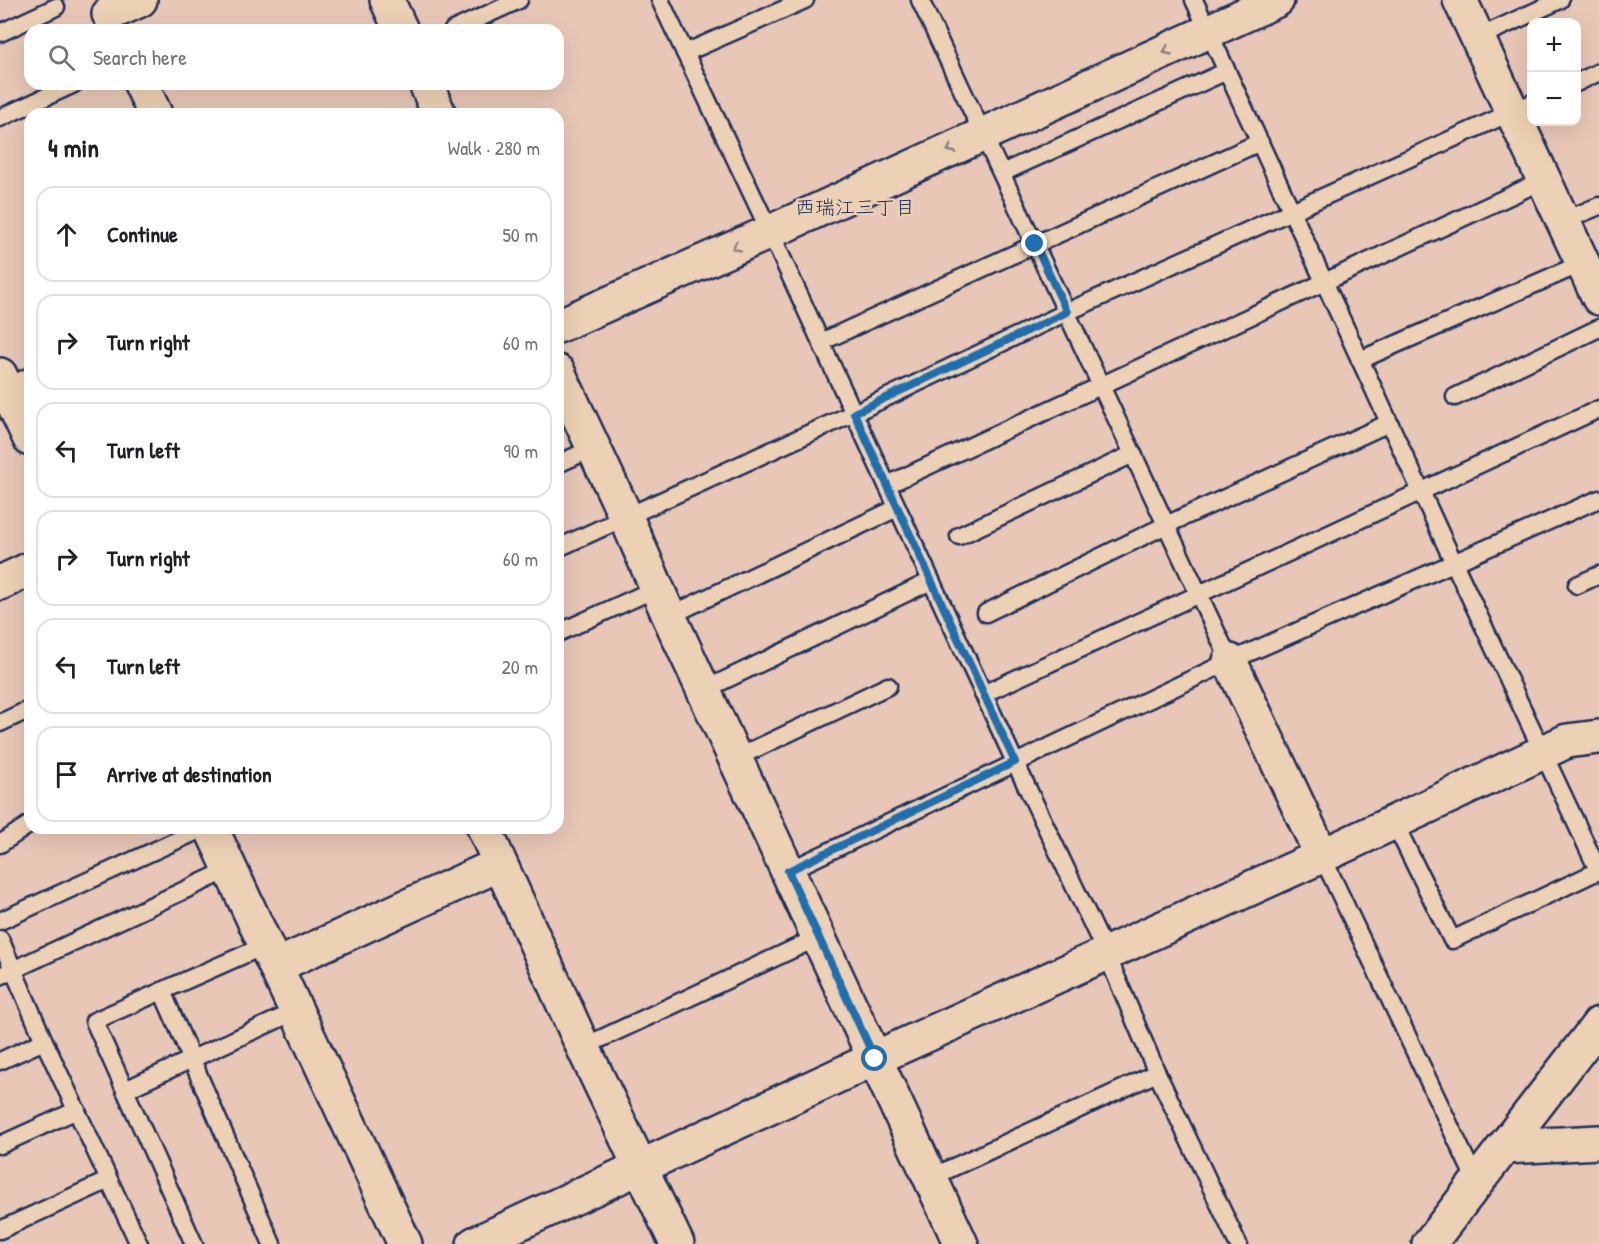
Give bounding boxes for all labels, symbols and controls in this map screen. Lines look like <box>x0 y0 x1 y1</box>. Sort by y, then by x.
map controls <box>1527 18 1581 126</box>
button: + <box>1527 18 1581 72</box>
search box <box>24 24 564 90</box>
icon: search <box>45 41 78 74</box>
text: Search here <box>93 42 187 72</box>
one-way arrow <box>1162 43 1173 55</box>
button: − <box>1527 72 1581 126</box>
text: 4 min <box>48 130 99 165</box>
text: Walk · 280 m <box>448 134 540 161</box>
one-way arrow <box>947 142 958 154</box>
district label: 西瑞江三丁目 <box>795 193 915 220</box>
icon: ahead <box>50 218 83 251</box>
text: Continue <box>107 219 178 249</box>
text: 50 m <box>502 221 538 248</box>
route end <box>1021 230 1047 256</box>
one-way arrow <box>731 240 742 252</box>
icon: right <box>50 326 83 359</box>
text: Turn right <box>107 327 190 357</box>
text: 60 m <box>503 329 538 356</box>
icon: left <box>50 434 83 467</box>
text: Turn left <box>107 435 180 465</box>
text: 90 m <box>504 437 538 464</box>
icon: right <box>50 542 83 575</box>
text: Turn right <box>107 543 190 573</box>
text: 60 m <box>503 545 538 572</box>
icon: left <box>50 650 83 683</box>
text: Turn left <box>107 651 180 681</box>
text: 20 m <box>501 653 538 680</box>
icon: arrive <box>50 758 83 791</box>
text: Arrive at destination <box>107 759 272 789</box>
route start <box>861 1045 887 1071</box>

